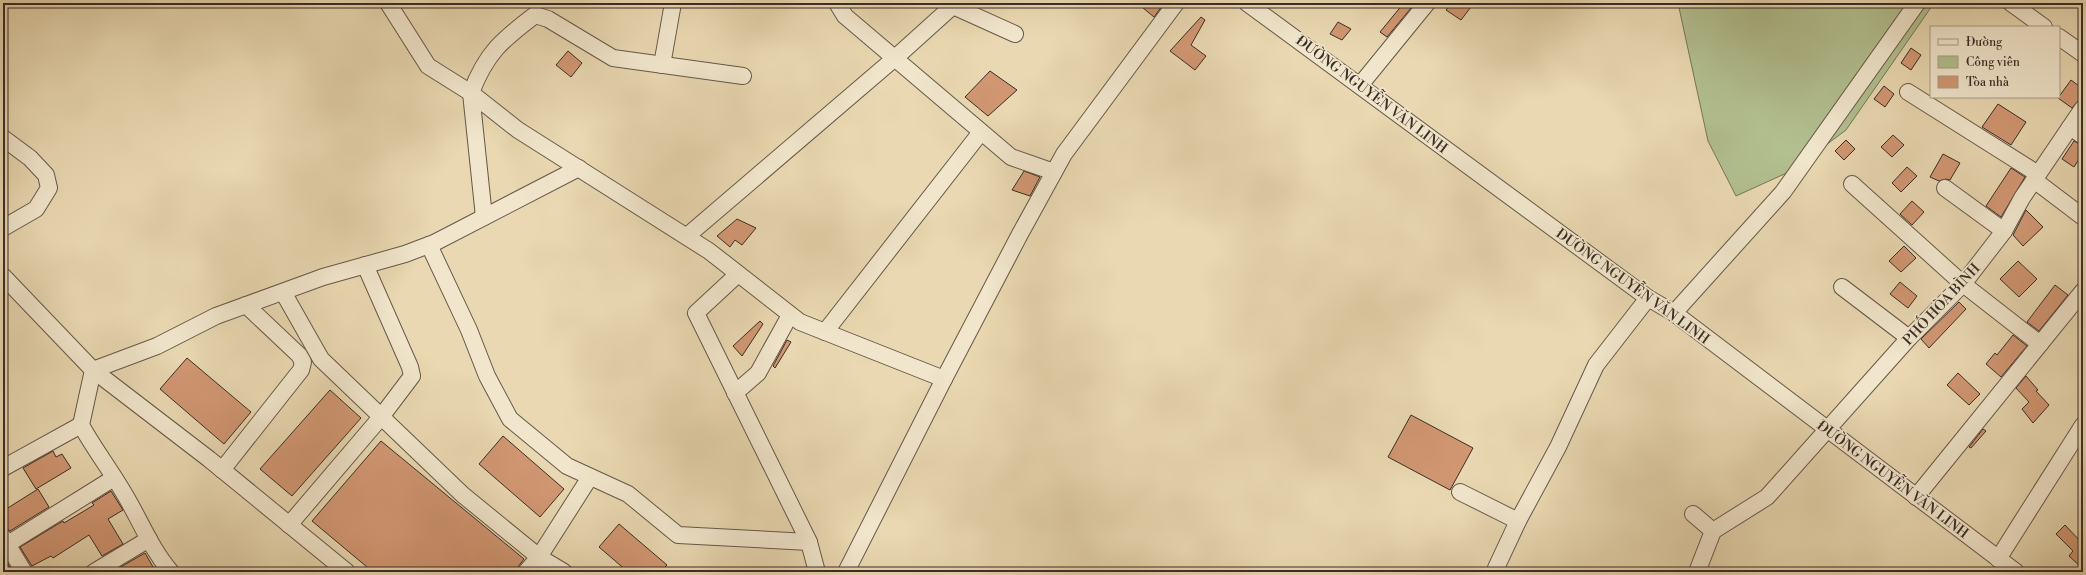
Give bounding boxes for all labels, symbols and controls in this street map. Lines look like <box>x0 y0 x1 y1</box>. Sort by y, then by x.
legend <box>1930 26 2060 98</box>
street label: ĐƯỜNG NGUYỄN VĂN LINH <box>1292 29 1454 158</box>
text: Đường <box>1966 35 2003 50</box>
text: Công viên <box>1966 55 2020 70</box>
text: Tòa nhà <box>1966 75 2010 90</box>
street label: ĐƯỜNG NGUYỄN VĂN LINH <box>1552 222 1716 349</box>
street label: PHỐ HÒA BÌNH <box>1896 257 1985 349</box>
street label: ĐƯỜNG NGUYỄN VĂN LINH <box>1813 414 1975 543</box>

